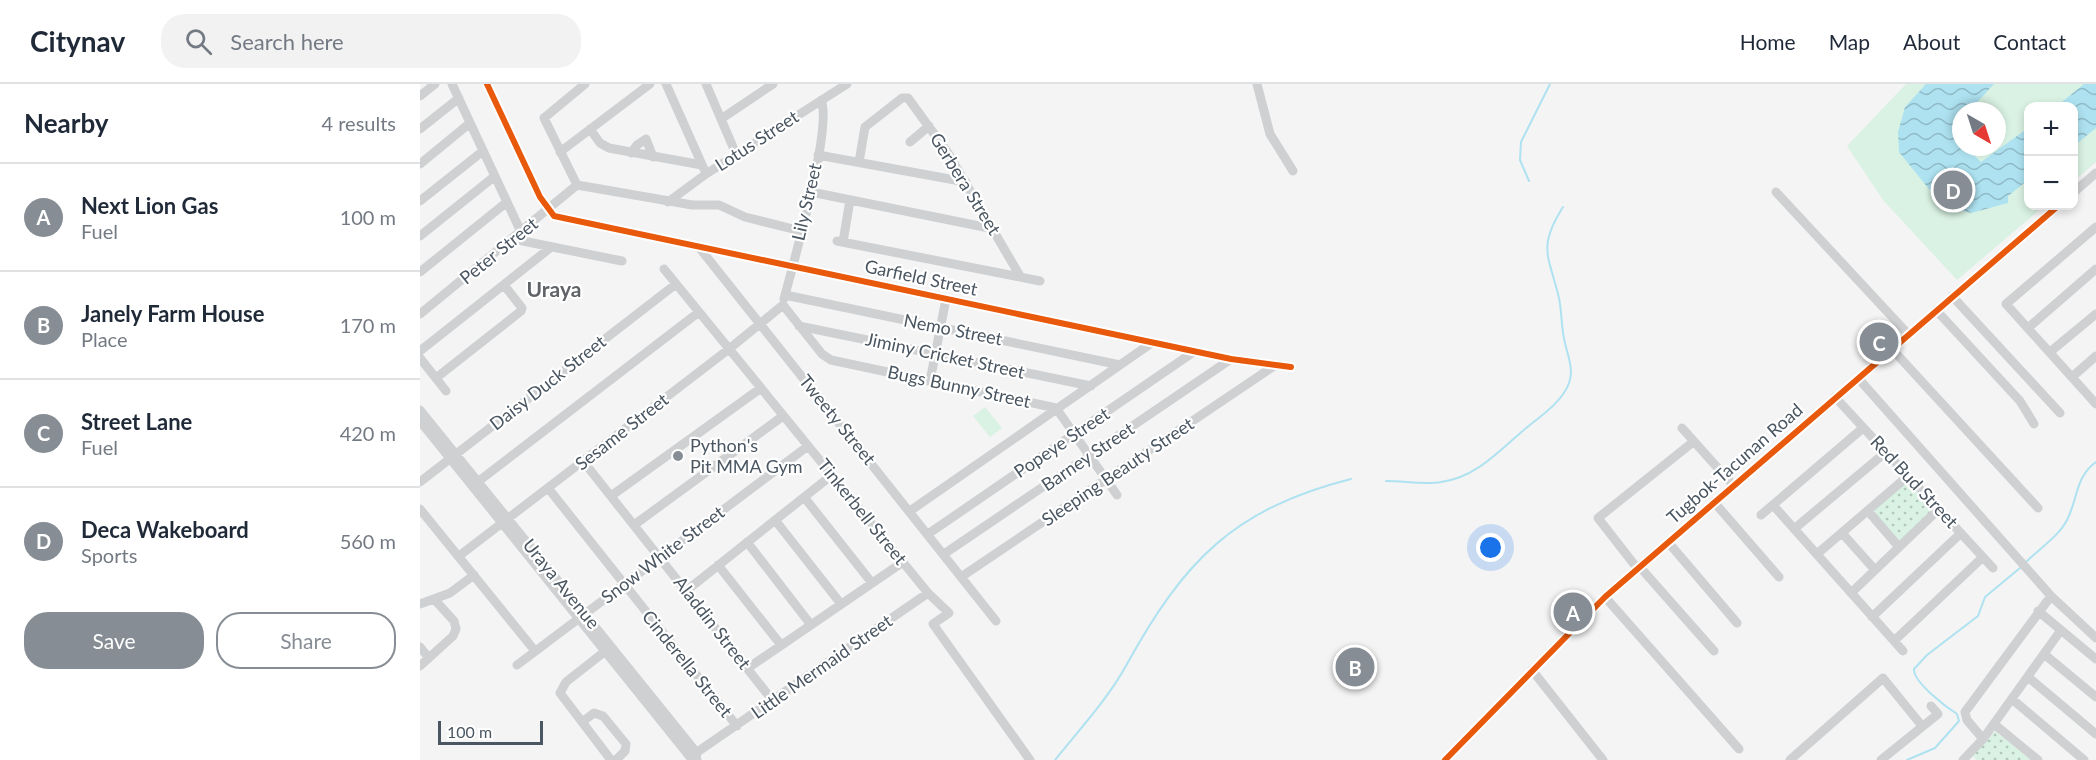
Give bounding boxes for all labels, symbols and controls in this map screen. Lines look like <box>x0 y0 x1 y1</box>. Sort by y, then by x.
search box <box>161 14 581 68</box>
text: Citynav <box>30 24 125 58</box>
icon: search <box>182 25 215 58</box>
text: Search here <box>230 28 344 55</box>
text: Home <box>1740 29 1796 54</box>
text: Map <box>1829 29 1870 54</box>
text: About <box>1903 29 1960 54</box>
text: Contact <box>1993 29 2066 54</box>
north arrow <box>1952 102 2006 156</box>
map controls <box>2024 102 2078 210</box>
button: + <box>2024 102 2078 156</box>
street label: Lotus Street <box>711 105 803 175</box>
text: Nearby <box>24 107 109 139</box>
text: 4 results <box>321 111 396 135</box>
street label: Gerbera Street <box>926 128 1006 239</box>
button: − <box>2024 156 2078 210</box>
street label: Lily Street <box>786 160 826 243</box>
pin: D <box>1934 168 1972 212</box>
text: Next Lion Gas <box>81 192 218 219</box>
text: A <box>37 205 50 229</box>
text: 100 m <box>340 205 396 229</box>
street label: Peter Street <box>455 212 542 288</box>
text: Fuel <box>81 219 118 243</box>
street label: Garfield Street <box>863 254 980 300</box>
district label: Uraya <box>527 276 581 301</box>
text: Janely Farm House <box>81 300 264 327</box>
street label: Nemo Street <box>902 309 1005 349</box>
text: B <box>37 313 50 337</box>
text: 170 m <box>340 313 396 337</box>
pin: C <box>1860 320 1898 364</box>
text: Place <box>81 327 128 351</box>
street label: Jiminy Cricket Street <box>864 327 1027 383</box>
street label: Daisy Duck Street <box>485 330 610 434</box>
street label: Bugs Bunny Street <box>886 360 1033 412</box>
street label: Tweety Street <box>795 370 881 469</box>
street label: Sesame Street <box>570 388 673 474</box>
street label: Tugbok-Tacunan Road <box>1662 398 1807 528</box>
street label: Popeye Street <box>1010 402 1114 482</box>
text: Street Lane <box>81 408 192 435</box>
street label: Sleeping Beauty Street <box>1037 412 1198 530</box>
street label: Barney Street <box>1037 417 1138 495</box>
text: C <box>37 421 50 445</box>
text: 420 m <box>340 421 396 445</box>
street label: Red Bud Street <box>1866 431 1964 533</box>
place label: Python's Pit MMA Gym <box>690 434 803 477</box>
text: Fuel <box>81 435 118 459</box>
marker: Python's Pit MMA Gym <box>671 449 685 463</box>
street label: Tinkerbell Street <box>813 454 912 569</box>
street label: Snow White Street <box>596 500 729 608</box>
text: Deca Wakeboard <box>81 516 249 543</box>
text: D <box>36 529 51 553</box>
text: 560 m <box>340 529 396 553</box>
your location <box>1476 533 1505 562</box>
street label: Uraya Avenue <box>519 534 605 633</box>
text: Sports <box>81 543 137 567</box>
street label: Aladdin Street <box>670 572 756 674</box>
pin: A <box>1554 590 1592 634</box>
street label: Cinderella Street <box>638 606 738 722</box>
street label: Little Mermaid Street <box>747 609 897 723</box>
button: Save <box>24 612 204 669</box>
button: Share <box>216 612 396 669</box>
pin: B <box>1336 644 1374 690</box>
scale bar <box>438 718 543 746</box>
text: 100 m <box>447 722 492 741</box>

